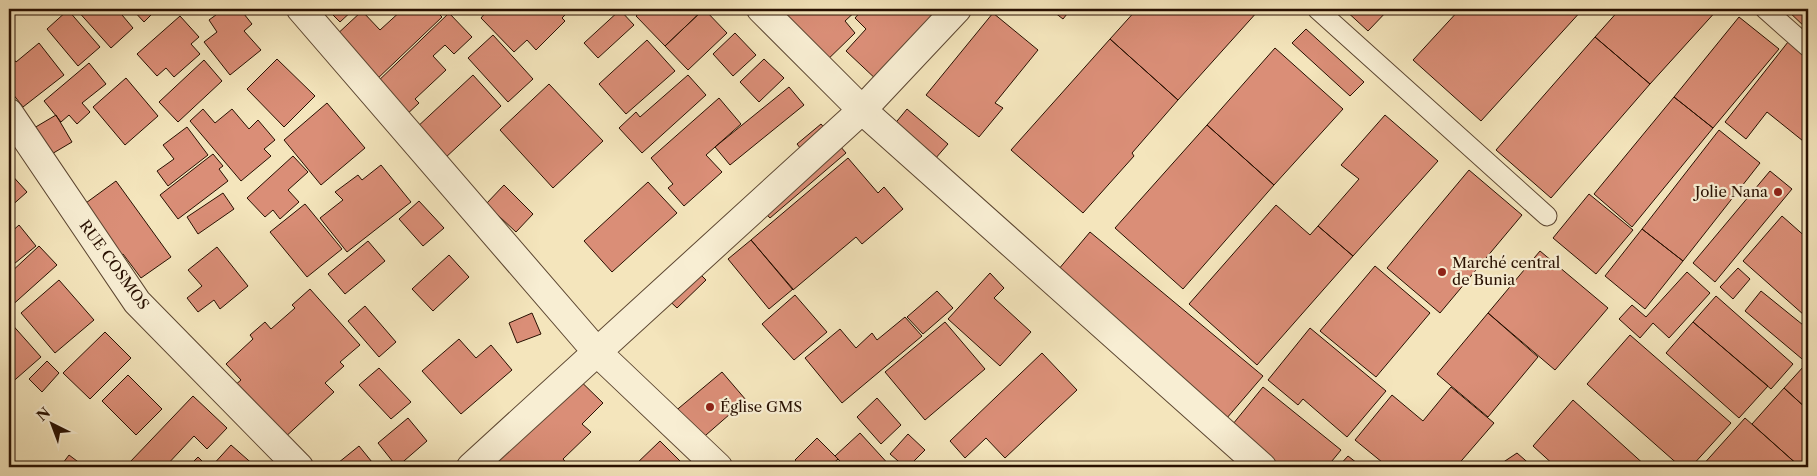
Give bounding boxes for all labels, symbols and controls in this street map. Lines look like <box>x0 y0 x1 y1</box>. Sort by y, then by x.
place label: Jolie Nana <box>1693 182 1768 201</box>
marker: Jolie Nana <box>1772 186 1784 198</box>
street label: RUE COSMOS <box>76 216 153 313</box>
place label: Marché central de Bunia <box>1452 253 1561 289</box>
marker: Marché central de Bunia <box>1436 266 1448 278</box>
place label: Église GMS <box>720 397 802 416</box>
north arrow <box>28 398 78 448</box>
marker: Église GMS <box>704 401 716 413</box>
text: N <box>33 404 54 425</box>

